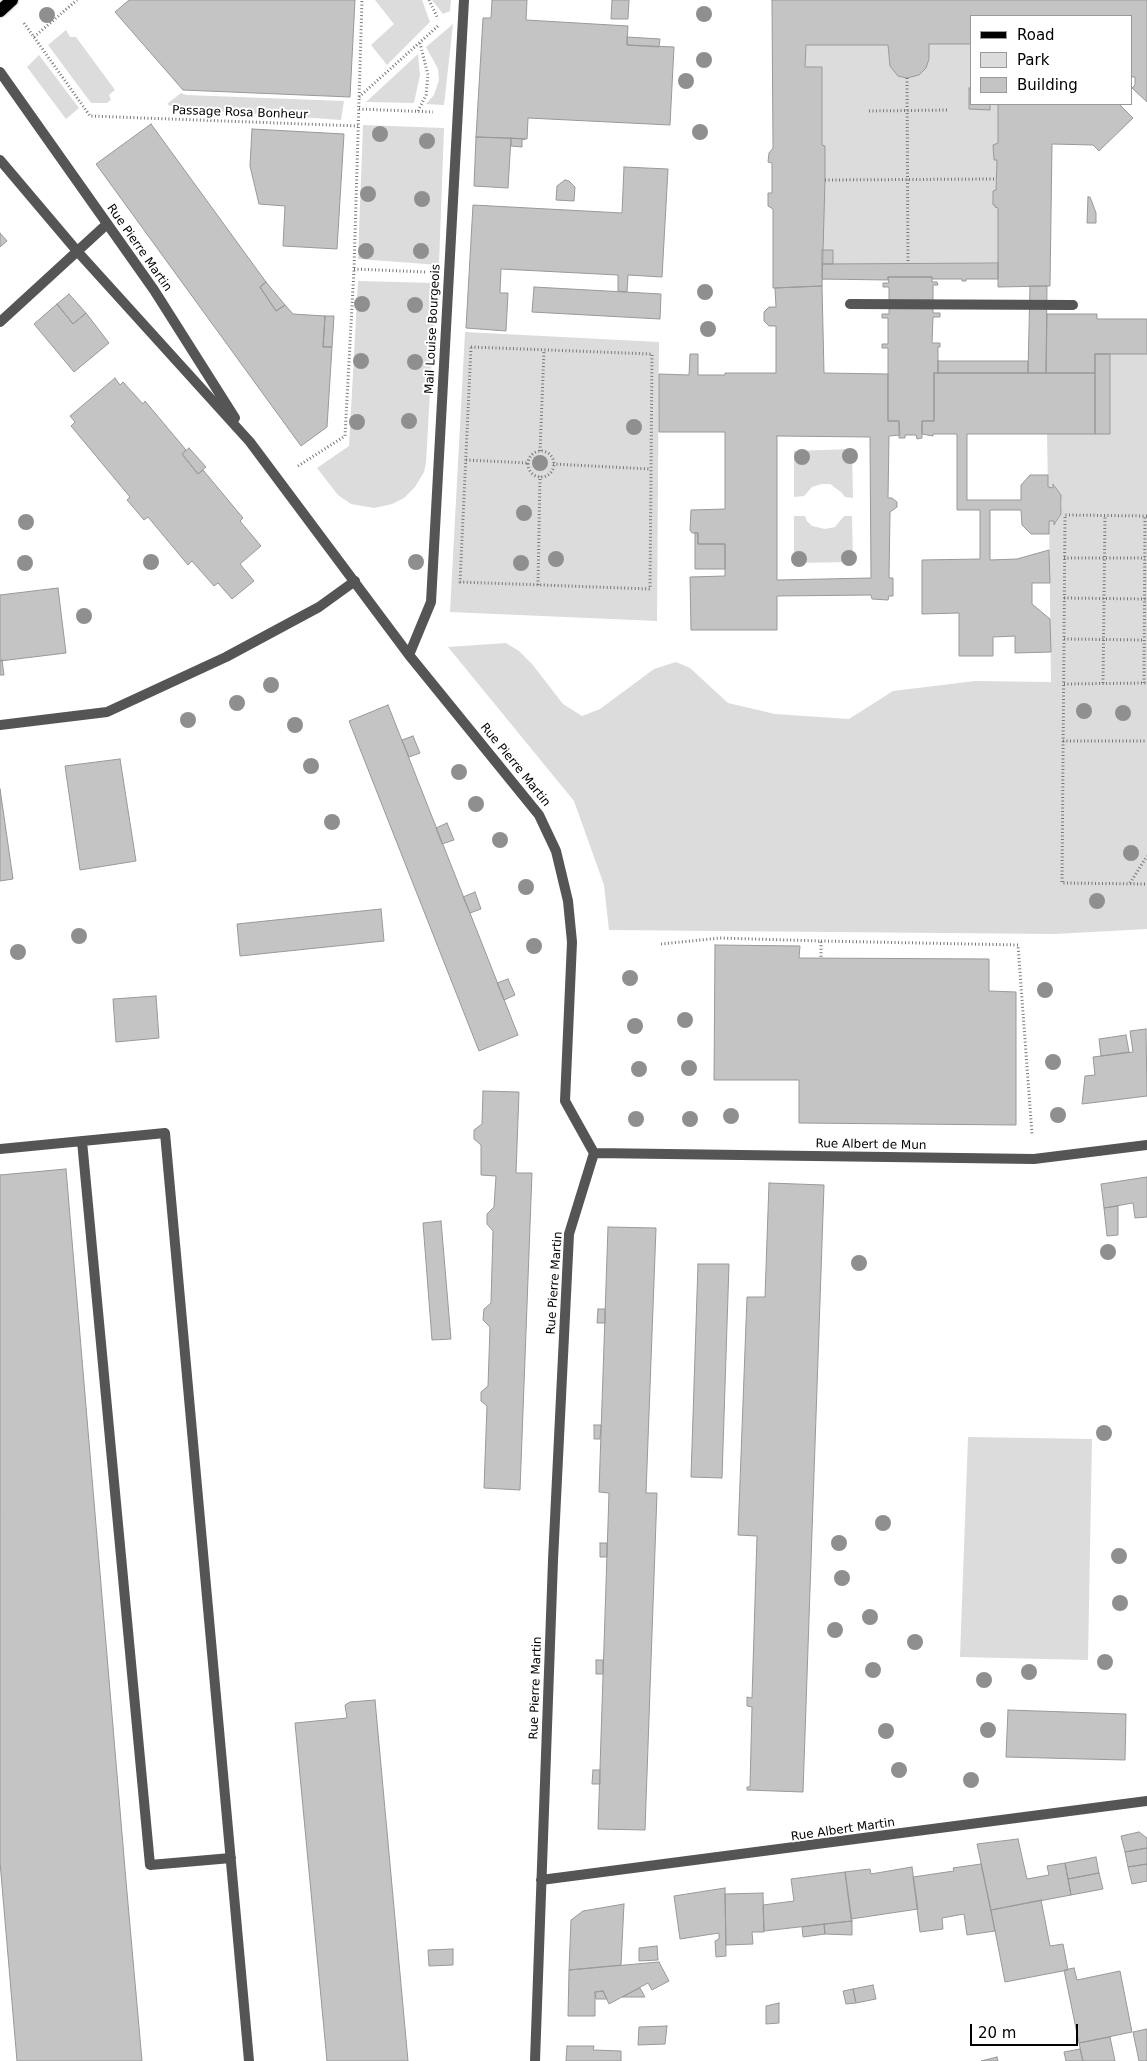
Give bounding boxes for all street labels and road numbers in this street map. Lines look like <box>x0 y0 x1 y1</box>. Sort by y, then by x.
street label: Passage Rosa Bonheur <box>172 103 308 123</box>
street label: Rue Pierre Martin <box>104 202 174 294</box>
street label: Mail Louise Bourgeois <box>422 264 444 394</box>
street label: Rue Pierre Martin <box>477 720 553 810</box>
street label: Rue Albert de Mun <box>815 1137 927 1153</box>
street label: Rue Pierre Martin <box>544 1231 566 1335</box>
street label: Rue Pierre Martin <box>527 1636 545 1740</box>
street label: Rue Albert Martin <box>790 1816 896 1844</box>

